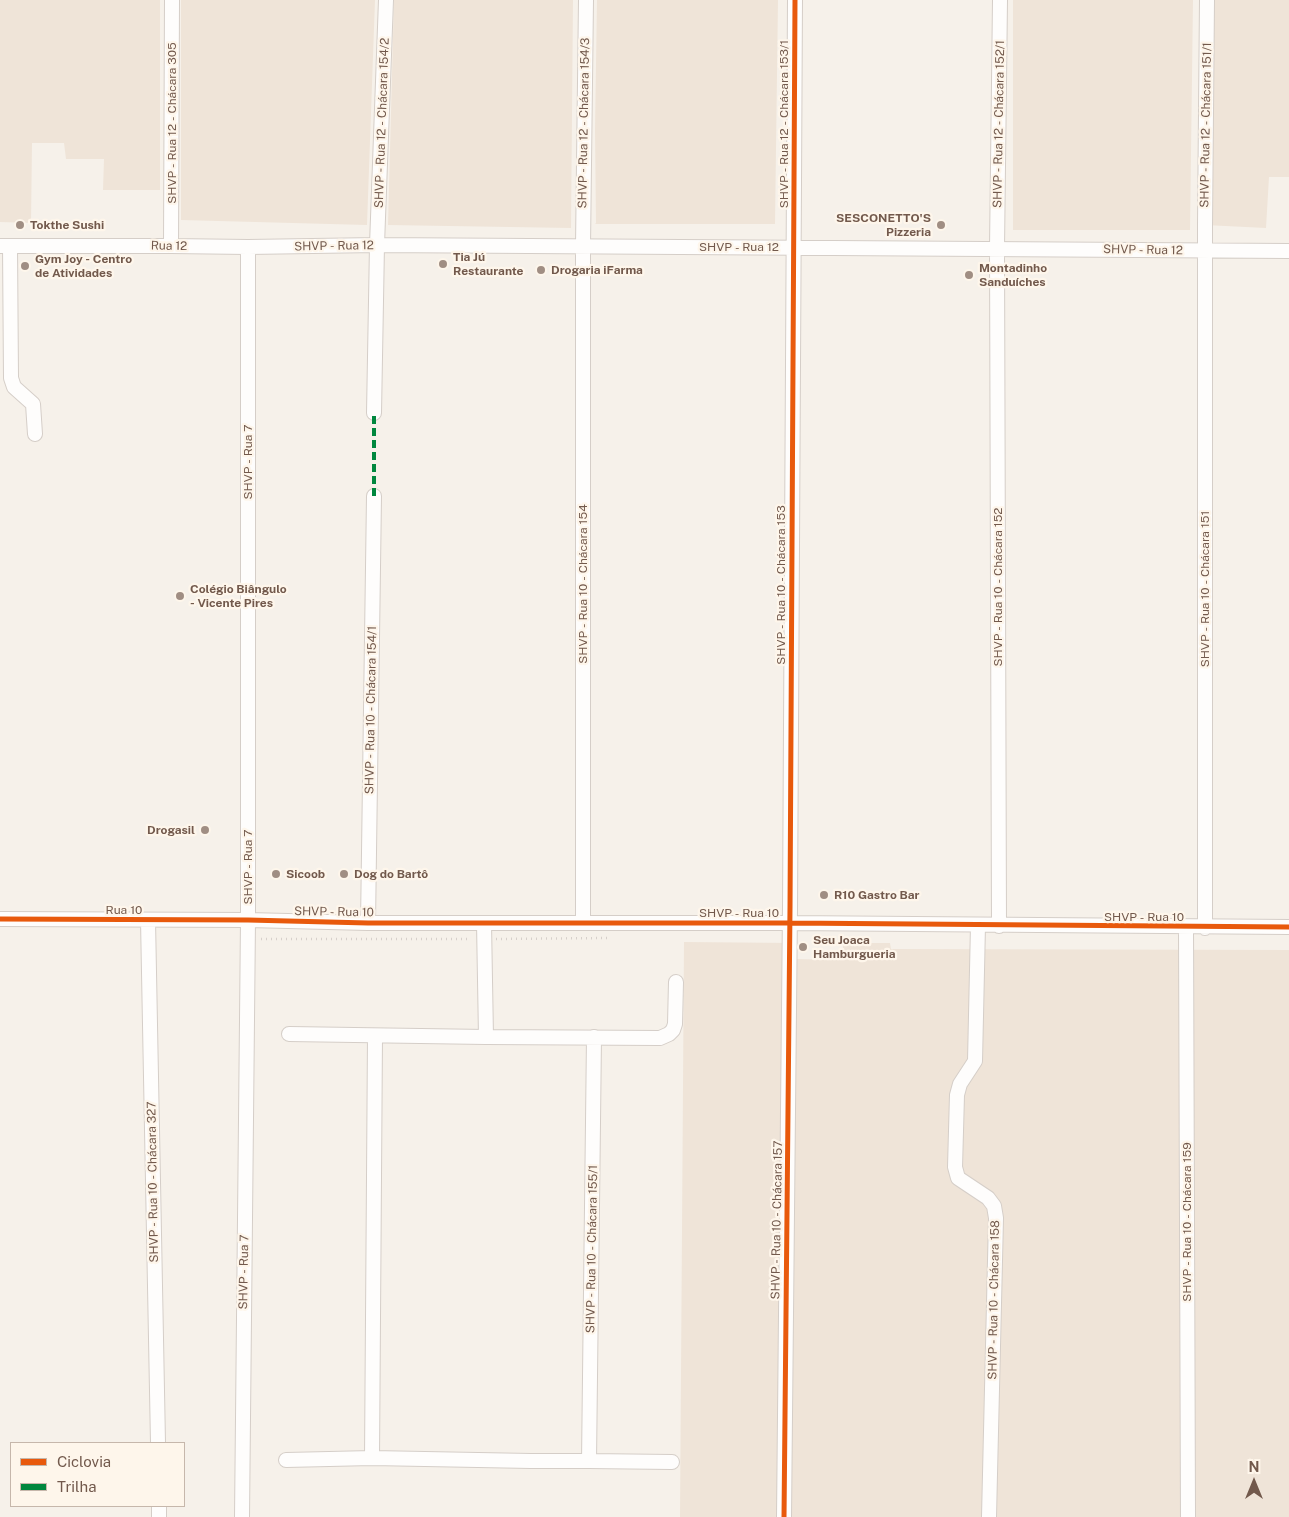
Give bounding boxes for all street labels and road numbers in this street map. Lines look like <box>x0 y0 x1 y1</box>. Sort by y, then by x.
street label: SHVP - Rua 12 - Chácara 154/3 <box>575 37 593 209</box>
street label: SHVP - Rua 12 - Chácara 154/2 <box>372 38 392 208</box>
street label: SHVP - Rua 12 - Chácara 153/1 <box>777 40 791 208</box>
street label: SHVP - Rua 12 - Chácara 152/1 <box>990 40 1008 208</box>
street label: SHVP - Rua 12 - Chácara 305 <box>165 42 179 204</box>
street label: SHVP - Rua 12 - Chácara 151/1 <box>1197 42 1215 208</box>
street label: Rua 12 <box>151 238 187 254</box>
street label: SHVP - Rua 12 <box>294 238 374 254</box>
street label: SHVP - Rua 12 <box>699 240 779 254</box>
street label: SHVP - Rua 12 <box>1103 242 1183 258</box>
street label: SHVP - Rua 7 <box>241 424 255 500</box>
street label: SHVP - Rua 10 - Chácara 154 <box>576 504 590 664</box>
street label: SHVP - Rua 10 - Chácara 153 <box>774 505 788 665</box>
street label: SHVP - Rua 10 - Chácara 152 <box>991 507 1005 667</box>
street label: SHVP - Rua 10 - Chácara 151 <box>1198 511 1212 667</box>
street label: SHVP - Rua 10 - Chácara 154/1 <box>362 626 380 794</box>
street label: SHVP - Rua 7 <box>241 829 255 905</box>
street label: Rua 10 <box>106 903 142 917</box>
street label: SHVP - Rua 10 <box>294 904 374 920</box>
street label: SHVP - Rua 10 <box>699 906 779 920</box>
street label: SHVP - Rua 10 <box>1104 910 1184 924</box>
street label: SHVP - Rua 10 - Chácara 327 <box>144 1101 162 1263</box>
street label: SHVP - Rua 10 - Chácara 157 <box>768 1140 786 1300</box>
street label: SHVP - Rua 10 - Chácara 159 <box>1180 1142 1194 1302</box>
street label: SHVP - Rua 10 - Chácara 155/1 <box>583 1165 601 1333</box>
street label: SHVP - Rua 10 - Chácara 158 <box>985 1220 1003 1380</box>
street label: SHVP - Rua 7 <box>236 1234 252 1310</box>

